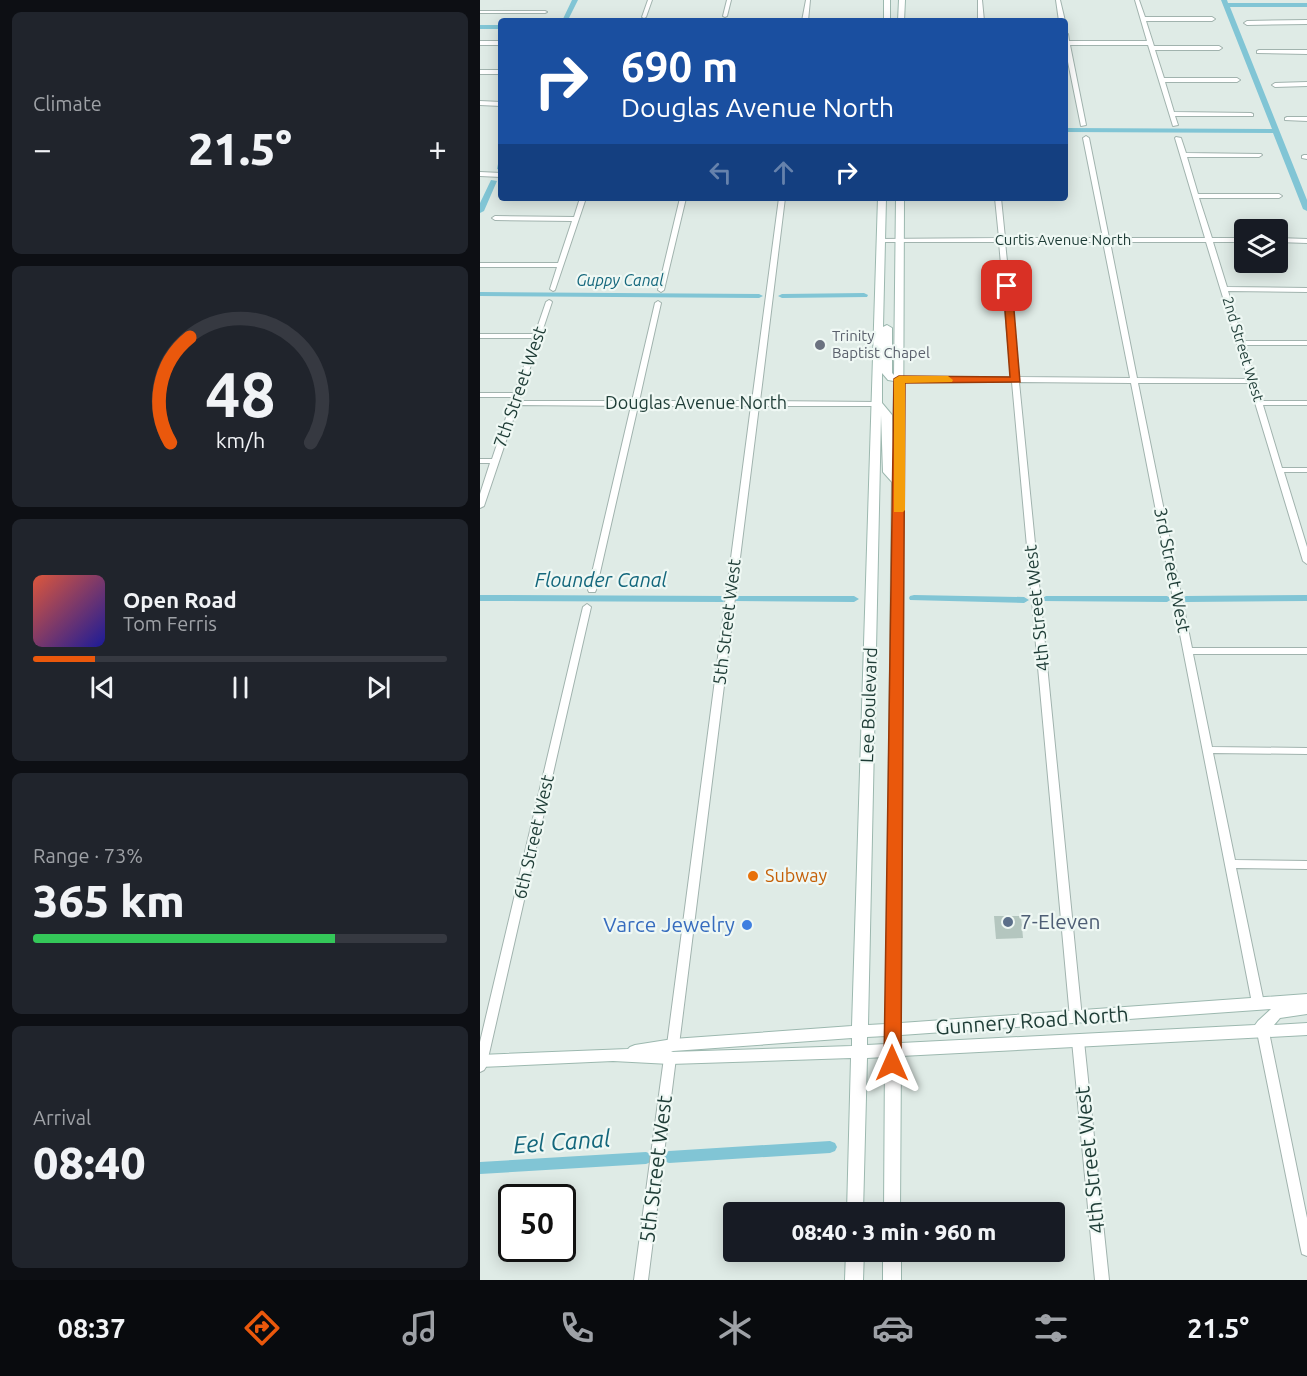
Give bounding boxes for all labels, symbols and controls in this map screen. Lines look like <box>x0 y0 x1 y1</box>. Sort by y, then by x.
icon: right <box>522 42 600 120</box>
text: 690 m <box>621 43 738 90</box>
text: Climate <box>33 92 102 115</box>
text: Douglas Avenue North <box>621 92 894 122</box>
text: 21.5° <box>188 123 292 174</box>
text: − <box>33 130 52 167</box>
text: + <box>428 130 447 167</box>
icon: left <box>704 156 737 189</box>
icon: ahead <box>767 156 800 189</box>
icon: right <box>830 156 863 189</box>
map controls <box>1234 219 1288 273</box>
button: layers <box>1234 219 1288 273</box>
street label: Curtis Avenue North <box>995 231 1131 248</box>
pin <box>981 260 1032 311</box>
icon: arrive <box>990 269 1023 302</box>
water label: Guppy Canal <box>576 271 664 289</box>
street label: 2nd Street West <box>1219 294 1268 404</box>
street label: 7th Street West <box>489 323 549 450</box>
place label: Trinity Baptist Chapel <box>832 327 930 361</box>
marker: Trinity Baptist Chapel <box>813 338 827 352</box>
text: 48 <box>205 360 275 430</box>
street label: Douglas Avenue North <box>605 392 787 412</box>
text: km/h <box>215 429 265 453</box>
street label: 3rd Street West <box>1151 505 1195 634</box>
street label: 4th Street West <box>1019 544 1053 672</box>
street label: 5th Street West <box>708 558 744 686</box>
water label: Flounder Canal <box>535 568 668 591</box>
text: Open Road <box>123 587 237 612</box>
text: Tom Ferris <box>123 612 217 635</box>
street label: Lee Boulevard <box>856 647 880 763</box>
icon: previous <box>86 671 119 704</box>
icon: pause <box>224 671 257 704</box>
icon: next <box>362 671 395 704</box>
street label: 6th Street West <box>509 773 557 901</box>
text: Range · 73% <box>33 844 143 867</box>
place label: Subway <box>765 865 827 885</box>
marker: Subway <box>746 869 760 883</box>
text: 365 km <box>33 875 185 926</box>
place label: 7-Eleven <box>1020 909 1101 933</box>
place label: Varce Jewelry <box>603 912 735 936</box>
marker: 7-Eleven <box>1001 915 1015 929</box>
marker: Varce Jewelry <box>740 918 754 932</box>
street label: Gunnery Road North <box>935 1001 1129 1039</box>
position arrow <box>860 1031 924 1095</box>
street label: 4th Street West <box>1069 1085 1109 1235</box>
street label: 5th Street West <box>634 1094 676 1244</box>
text: Arrival <box>33 1106 91 1129</box>
water label: Eel Canal <box>512 1125 612 1158</box>
text: 08:40 <box>33 1137 146 1188</box>
speed limit sign: 50 <box>498 1184 576 1262</box>
text: 08:40 · 3 min · 960 m <box>792 1219 996 1244</box>
icon: directions <box>241 1307 283 1349</box>
icon: music <box>399 1307 441 1349</box>
icon: phone <box>556 1307 598 1349</box>
icon: climate <box>714 1307 756 1349</box>
icon: car <box>872 1307 914 1349</box>
icon: filters <box>1030 1307 1072 1349</box>
text: 08:37 <box>58 1313 125 1343</box>
text: 21.5° <box>1187 1313 1249 1343</box>

